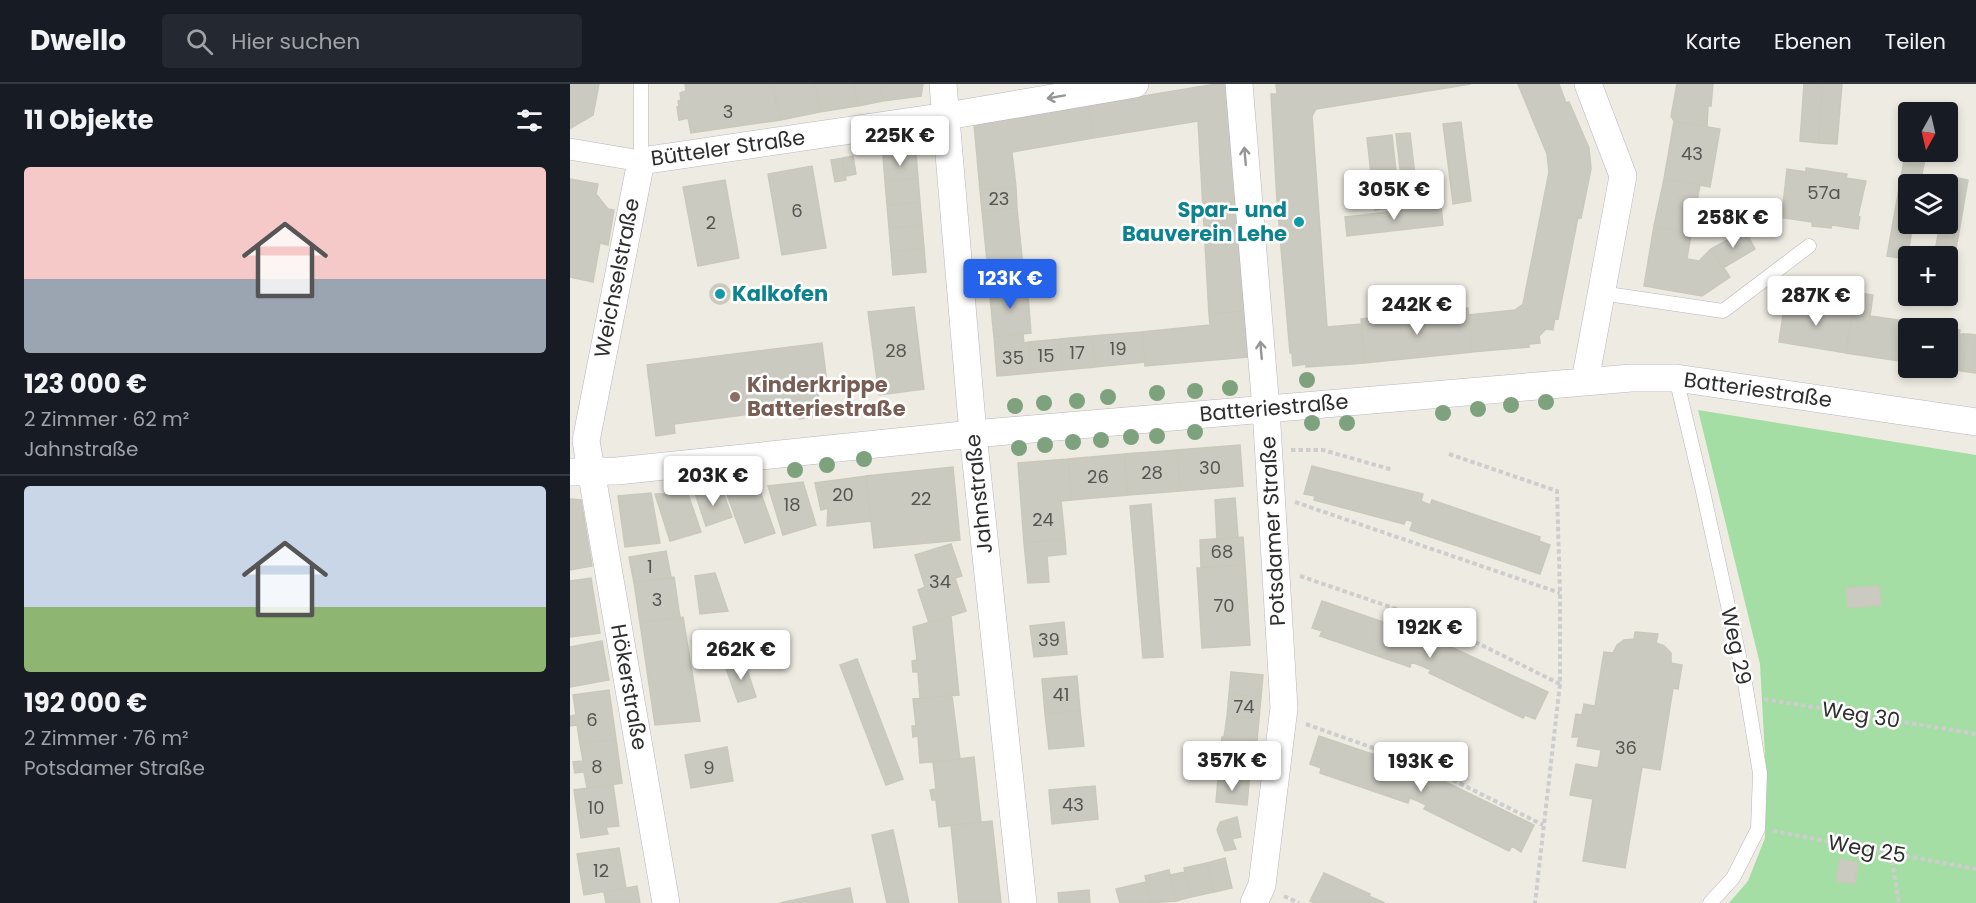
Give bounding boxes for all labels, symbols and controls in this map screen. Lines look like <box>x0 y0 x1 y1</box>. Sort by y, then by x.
search box <box>162 14 582 68</box>
text: Dwello <box>30 21 126 60</box>
icon: search <box>183 25 216 58</box>
text: Hier suchen <box>231 26 360 57</box>
text: Karte <box>1686 27 1741 56</box>
text: Ebenen <box>1774 27 1852 56</box>
text: Teilen <box>1885 27 1946 56</box>
one-way arrow <box>1047 92 1067 103</box>
house number: 3 <box>723 99 733 124</box>
text: 11 Objekte <box>24 102 153 138</box>
north arrow <box>1898 102 1958 162</box>
map controls <box>1898 102 1958 378</box>
icon: filters <box>513 104 546 137</box>
pin: 225K € <box>851 116 949 167</box>
text: 225K € <box>865 121 935 149</box>
street label: Bütteler Straße <box>649 122 807 173</box>
house number: 43 <box>1681 141 1703 166</box>
one-way arrow <box>1240 147 1251 167</box>
pin: 305K € <box>1345 170 1443 221</box>
button: layers <box>1898 174 1958 234</box>
text: 305K € <box>1358 175 1430 203</box>
house number: 57a <box>1807 180 1841 205</box>
house number: 23 <box>989 186 1009 211</box>
place label: Spar- und Bauverein Lehe <box>1122 195 1287 248</box>
street label: Weichselstraße <box>587 196 646 360</box>
house number: 6 <box>791 198 803 223</box>
pin: 258K € <box>1684 198 1782 249</box>
text: 258K € <box>1697 203 1769 231</box>
icon: home <box>231 206 339 314</box>
house number: 2 <box>706 210 716 235</box>
marker: Spar- und Bauverein Lehe <box>1292 215 1306 229</box>
button: + <box>1898 246 1958 306</box>
pin: 123K € <box>961 259 1059 310</box>
text: 123K € <box>977 264 1043 292</box>
pin: 287K € <box>1767 276 1865 327</box>
place label: Kalkofen <box>732 279 828 308</box>
text: 287K € <box>1781 281 1851 309</box>
pin: 242K € <box>1368 285 1466 336</box>
marker: Kalkofen <box>713 287 727 301</box>
text: 242K € <box>1382 290 1452 318</box>
button: − <box>1898 318 1958 378</box>
house number: 19 <box>1109 336 1127 361</box>
house number: 28 <box>885 338 907 363</box>
house number: 17 <box>1069 340 1085 365</box>
one-way arrow <box>1256 341 1267 361</box>
house number: 15 <box>1037 343 1055 368</box>
house number: 35 <box>1002 345 1024 370</box>
street label: Batteriestraße <box>1682 365 1834 414</box>
text: 123 000 € <box>24 366 147 402</box>
place label: Kinderkrippe Batteriestraße <box>747 370 906 423</box>
street label: Batteriestraße <box>1198 387 1350 428</box>
marker: Kinderkrippe Batteriestraße <box>728 390 742 404</box>
text: 2 Zimmer · 62 m² <box>24 405 189 433</box>
street label: Jahnstraße <box>958 433 999 555</box>
text: Jahnstraße <box>24 435 138 463</box>
street label: Potsdamer Straße <box>1253 435 1292 627</box>
house number: 30 <box>1199 455 1221 480</box>
pin: 203K € <box>664 456 762 507</box>
house number: 28 <box>1141 460 1163 485</box>
text: 203K € <box>678 461 748 489</box>
house number: 26 <box>1087 464 1109 489</box>
house number: 20 <box>832 482 854 507</box>
house number: 22 <box>911 486 931 511</box>
house number: 18 <box>783 492 801 517</box>
house number: 24 <box>1032 507 1054 532</box>
icon: home <box>231 525 339 633</box>
house number: 68 <box>1211 539 1233 564</box>
house number: 1 <box>647 554 653 579</box>
house number: 34 <box>929 569 951 594</box>
house number: 3 <box>652 587 662 612</box>
house number: 70 <box>1213 593 1235 618</box>
street label: Weg 29 <box>1714 604 1759 687</box>
pin: 192K € <box>1381 608 1479 659</box>
text: 192K € <box>1397 613 1463 641</box>
street label: Hökerstraße <box>604 622 655 752</box>
house number: 39 <box>1038 627 1060 652</box>
pin: 262K € <box>692 630 790 681</box>
text: 262K € <box>706 635 776 663</box>
house number: 41 <box>1052 682 1070 707</box>
text: 192 000 € <box>24 685 147 721</box>
house number: 74 <box>1233 694 1255 719</box>
street label: Weg 30 <box>1820 694 1902 735</box>
house number: 6 <box>586 707 598 732</box>
text: 2 Zimmer · 76 m² <box>24 724 189 752</box>
house number: 36 <box>1615 735 1637 760</box>
pin: 357K € <box>1183 741 1281 792</box>
pin: 193K € <box>1372 742 1470 793</box>
text: 357K € <box>1197 746 1267 774</box>
text: 193K € <box>1388 747 1454 775</box>
text: Potsdamer Straße <box>24 754 205 782</box>
house number: 8 <box>591 754 603 779</box>
house number: 9 <box>703 755 715 780</box>
house number: 43 <box>1062 792 1084 817</box>
house number: 10 <box>587 795 605 820</box>
street label: Weg 25 <box>1826 827 1908 870</box>
house number: 12 <box>593 858 609 883</box>

